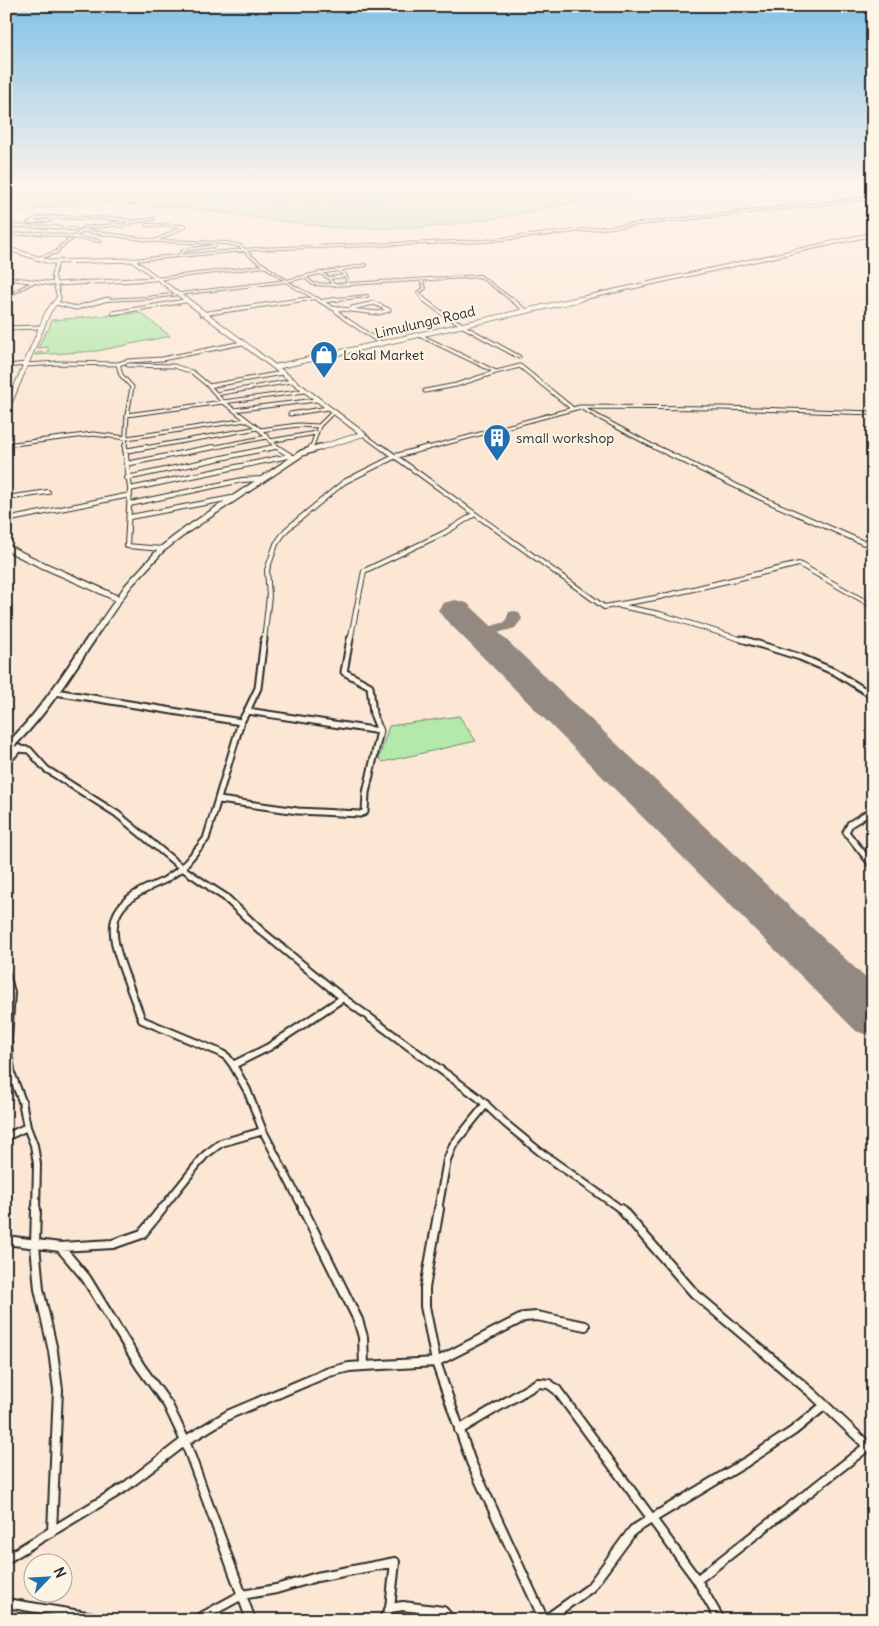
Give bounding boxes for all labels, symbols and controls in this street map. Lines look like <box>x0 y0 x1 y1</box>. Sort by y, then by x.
street label: Limulunga Road <box>373 302 477 342</box>
shop icon: Lokal Market <box>309 340 339 379</box>
place label: Lokal Market <box>343 346 424 364</box>
building icon: small workshop <box>482 423 512 462</box>
place label: small workshop <box>516 429 614 447</box>
north arrow <box>22 1554 72 1604</box>
text: N <box>50 1564 70 1581</box>

